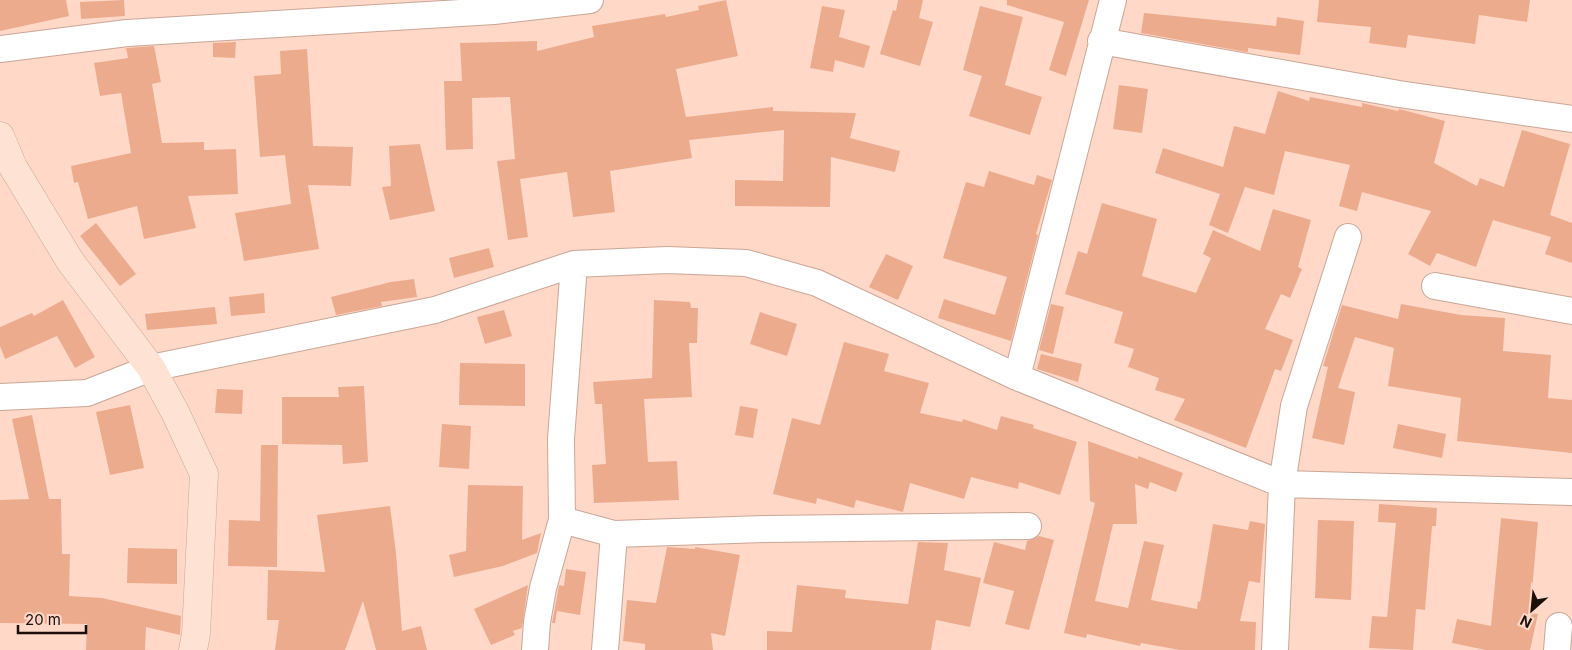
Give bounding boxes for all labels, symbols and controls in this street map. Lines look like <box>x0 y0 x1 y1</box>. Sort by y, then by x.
north arrow <box>1507 585 1557 635</box>
scale bar <box>18 602 85 634</box>
text: 20 m <box>25 610 61 629</box>
text: N <box>1517 612 1534 632</box>

